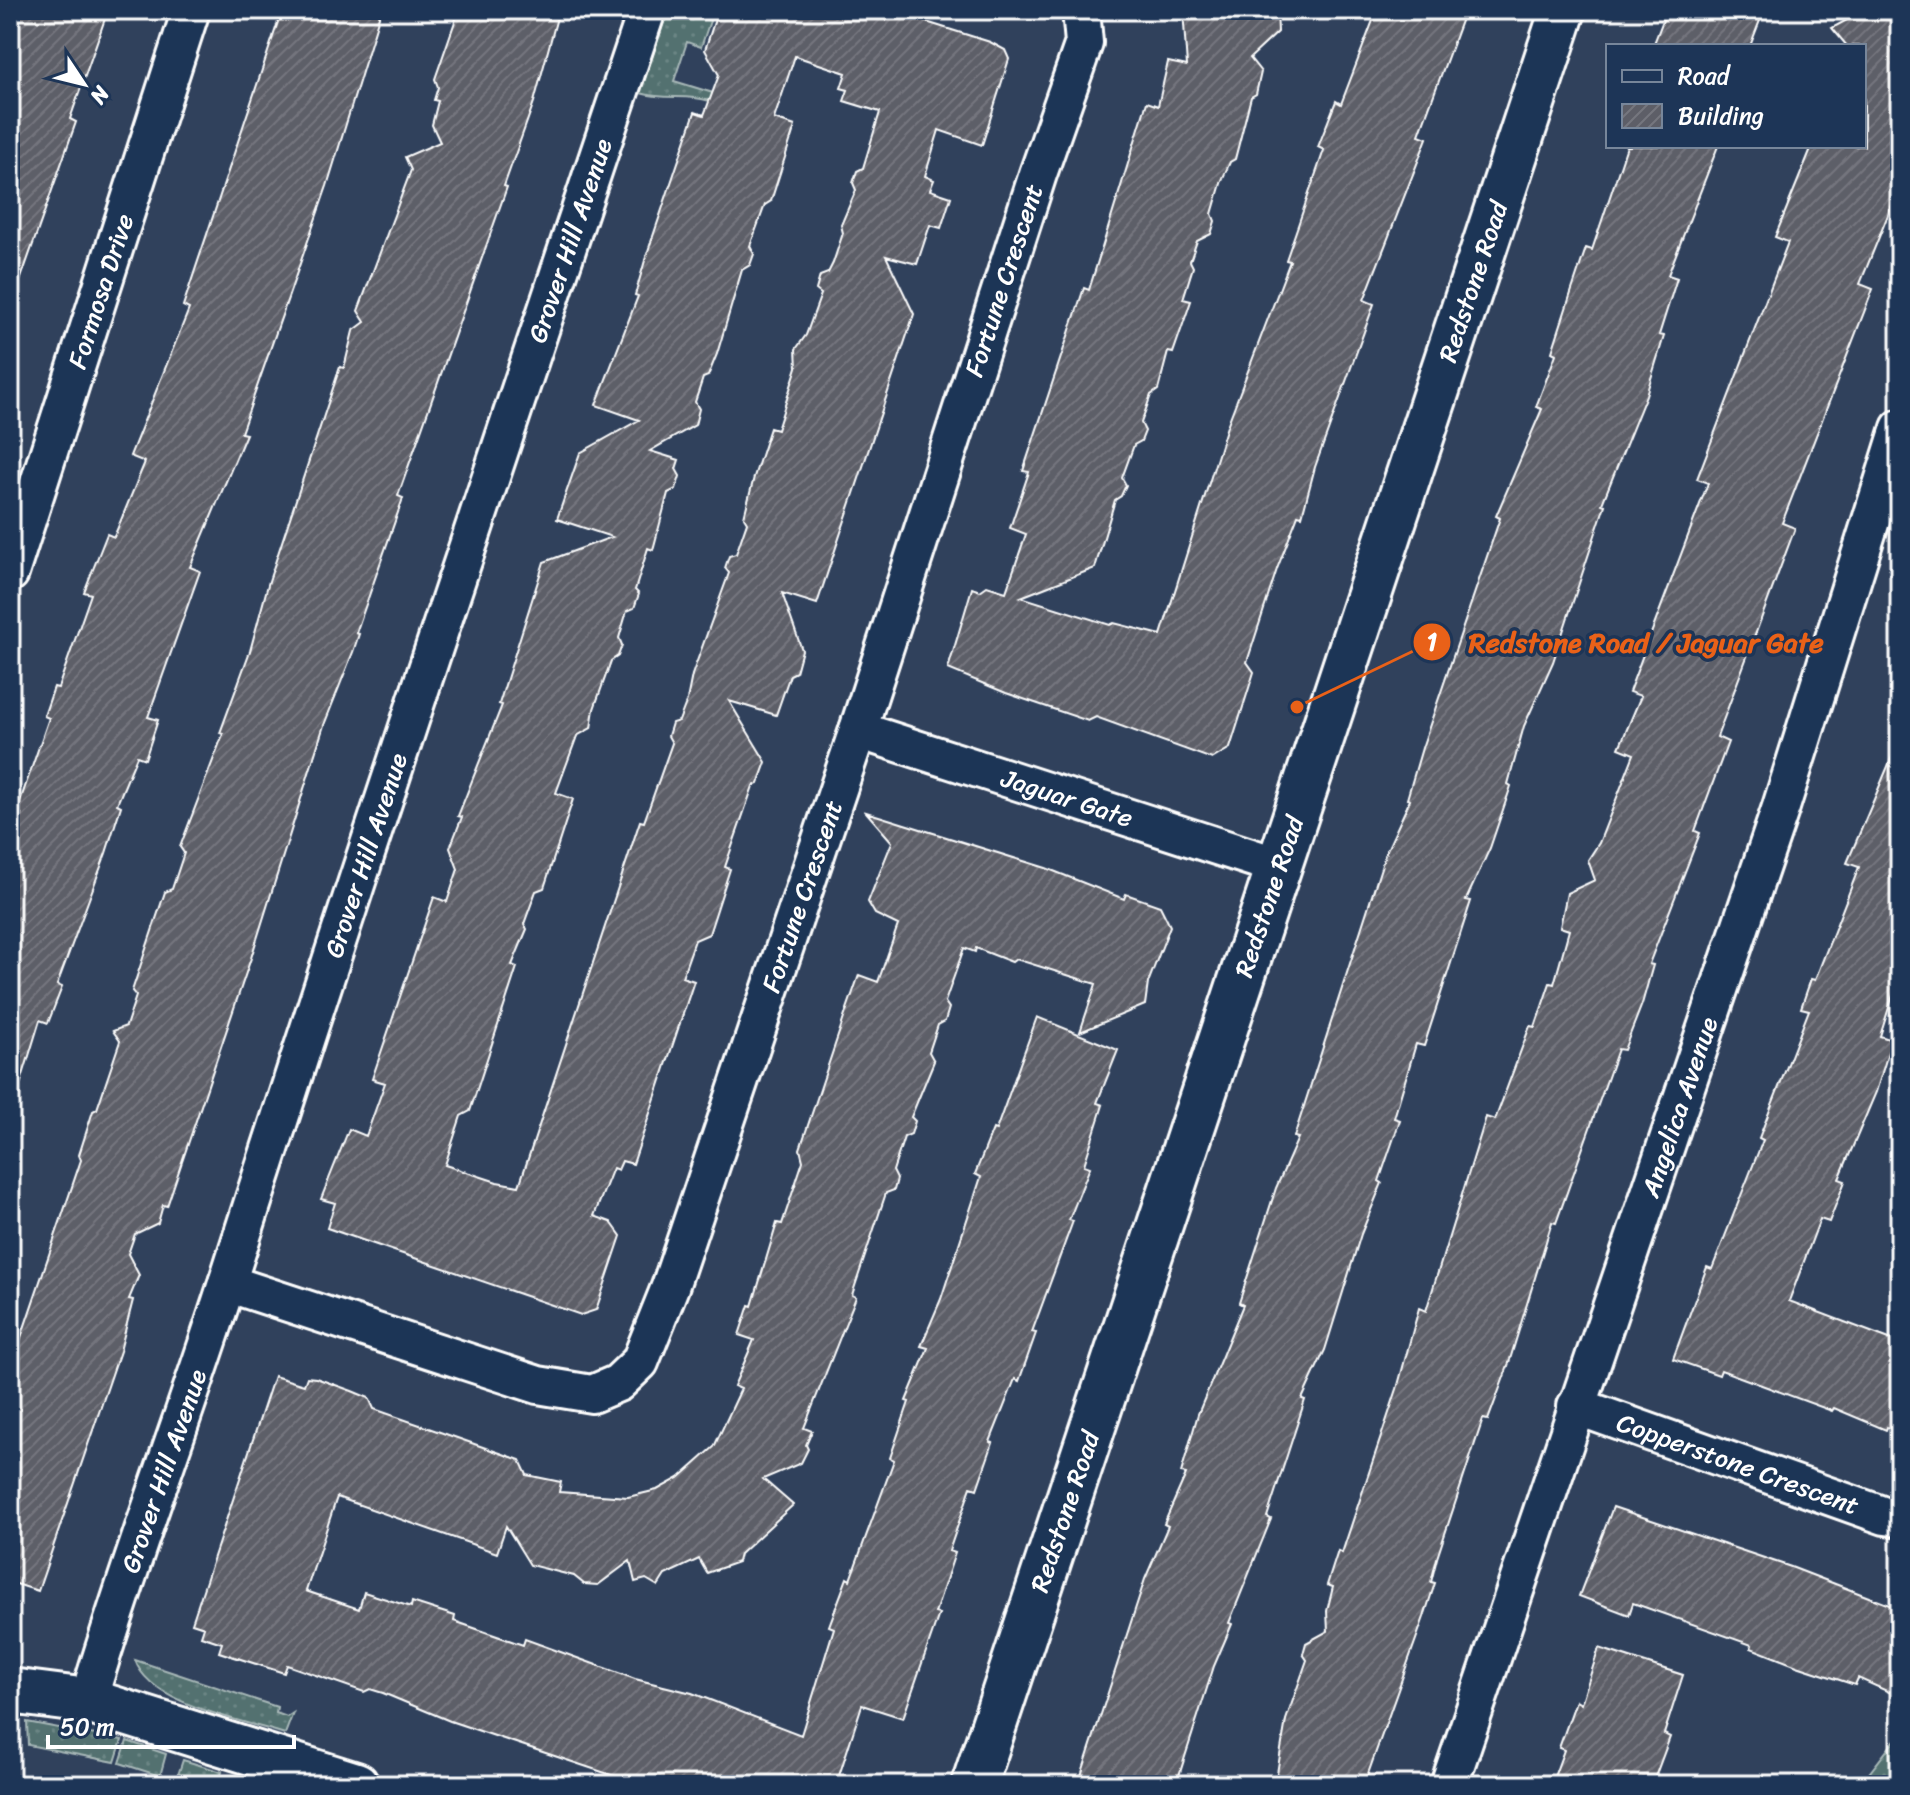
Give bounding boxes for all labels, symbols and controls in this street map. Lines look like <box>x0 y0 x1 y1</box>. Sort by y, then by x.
north arrow <box>44 44 124 124</box>
legend <box>1606 44 1866 148</box>
text: Road <box>1678 55 1732 97</box>
text: N <box>79 77 121 113</box>
text: Building <box>1678 95 1764 137</box>
street label: Grover Hill Avenue <box>514 132 626 349</box>
street label: Fortune Crescent <box>951 178 1056 383</box>
street label: Redstone Road <box>1425 193 1522 368</box>
street label: Formosa Drive <box>54 208 147 375</box>
callout: Redstone Road / Jaguar Gate <box>1412 616 1840 668</box>
text: Redstone Road / Jaguar Gate <box>1467 618 1824 667</box>
text: 1 <box>1427 621 1437 663</box>
street label: Grover Hill Avenue <box>310 746 421 964</box>
street label: Jaguar Gate <box>995 755 1139 841</box>
street label: Fortune Crescent <box>748 794 856 999</box>
street label: Redstone Road <box>1221 808 1318 983</box>
street label: Angelica Avenue <box>1627 1010 1731 1204</box>
street label: Grover Hill Avenue <box>107 1362 220 1579</box>
street label: Copperstone Crescent <box>1610 1399 1866 1528</box>
street label: Redstone Road <box>1016 1423 1114 1598</box>
scale bar <box>48 1699 294 1749</box>
text: 50 m <box>60 1706 115 1748</box>

